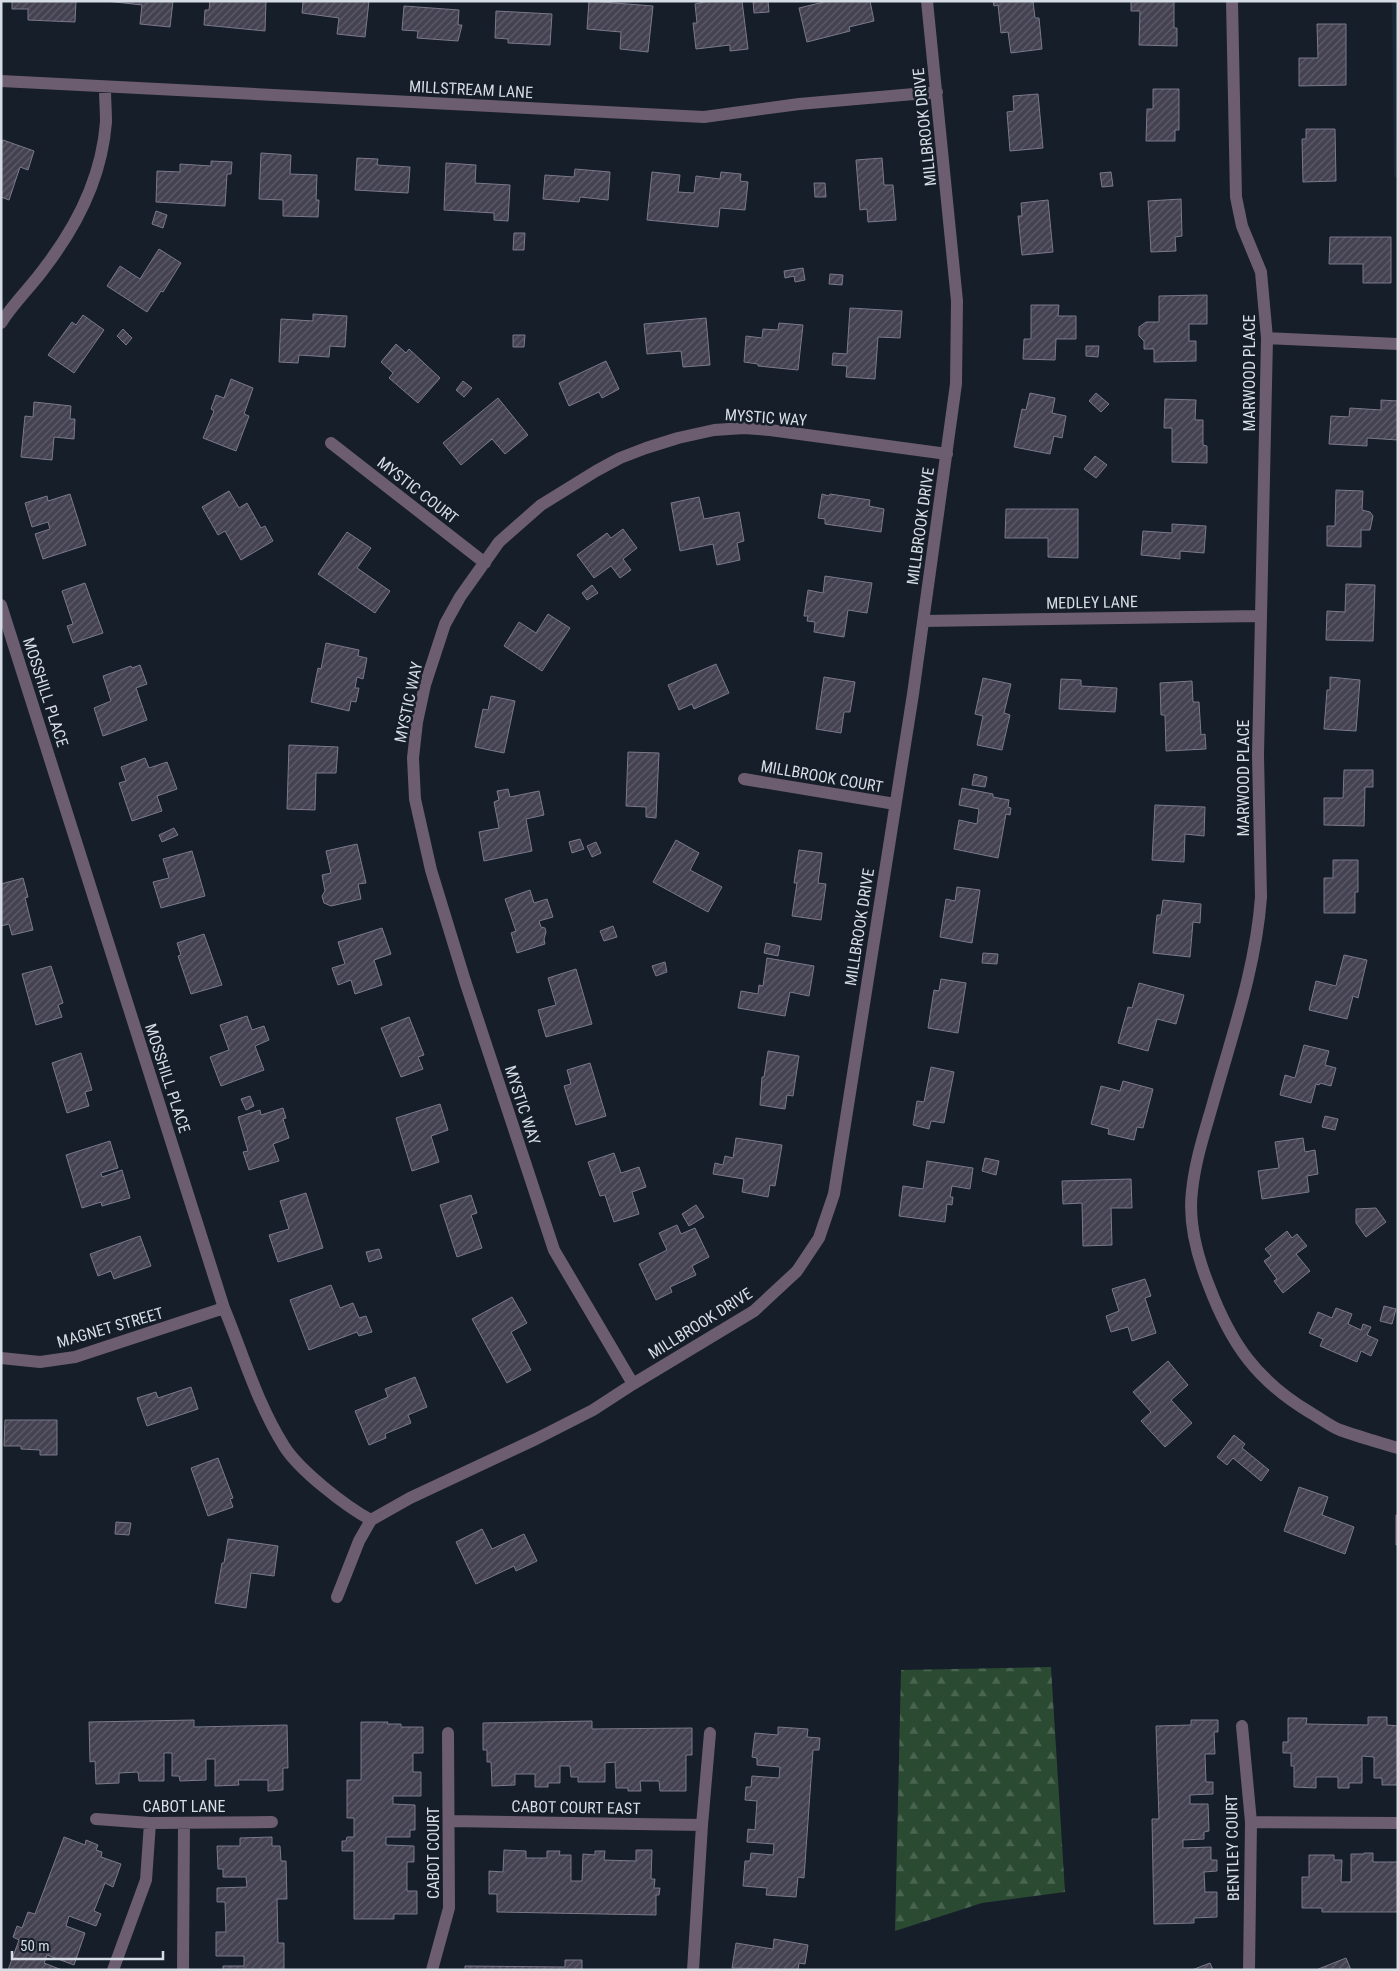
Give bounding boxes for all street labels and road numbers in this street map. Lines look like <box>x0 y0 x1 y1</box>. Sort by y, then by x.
street label: MILLBROOK DRIVE <box>909 67 940 187</box>
street label: MILLSTREAM LANE <box>408 77 534 102</box>
street label: MARWOOD PLACE <box>1240 314 1259 431</box>
street label: MYSTIC WAY <box>724 405 808 430</box>
street label: MYSTIC COURT <box>373 453 462 528</box>
street label: MILLBROOK DRIVE <box>903 466 938 586</box>
street label: MEDLEY LANE <box>1046 592 1138 613</box>
street label: MOSSHILL PLACE <box>19 635 72 749</box>
street label: MYSTIC WAY <box>391 659 426 744</box>
street label: MARWOOD PLACE <box>1234 719 1253 836</box>
street label: MILLBROOK COURT <box>759 756 885 797</box>
street label: MILLBROOK DRIVE <box>841 867 878 987</box>
street label: MOSSHILL PLACE <box>141 1021 194 1135</box>
street label: MYSTIC WAY <box>501 1063 544 1148</box>
street label: MILLBROOK DRIVE <box>645 1284 756 1363</box>
street label: MAGNET STREET <box>55 1303 166 1352</box>
street label: BENTLEY COURT <box>1222 1795 1243 1901</box>
street label: CABOT LANE <box>143 1797 226 1816</box>
street label: CABOT COURT EAST <box>511 1797 641 1818</box>
street label: CABOT COURT <box>424 1807 443 1899</box>

